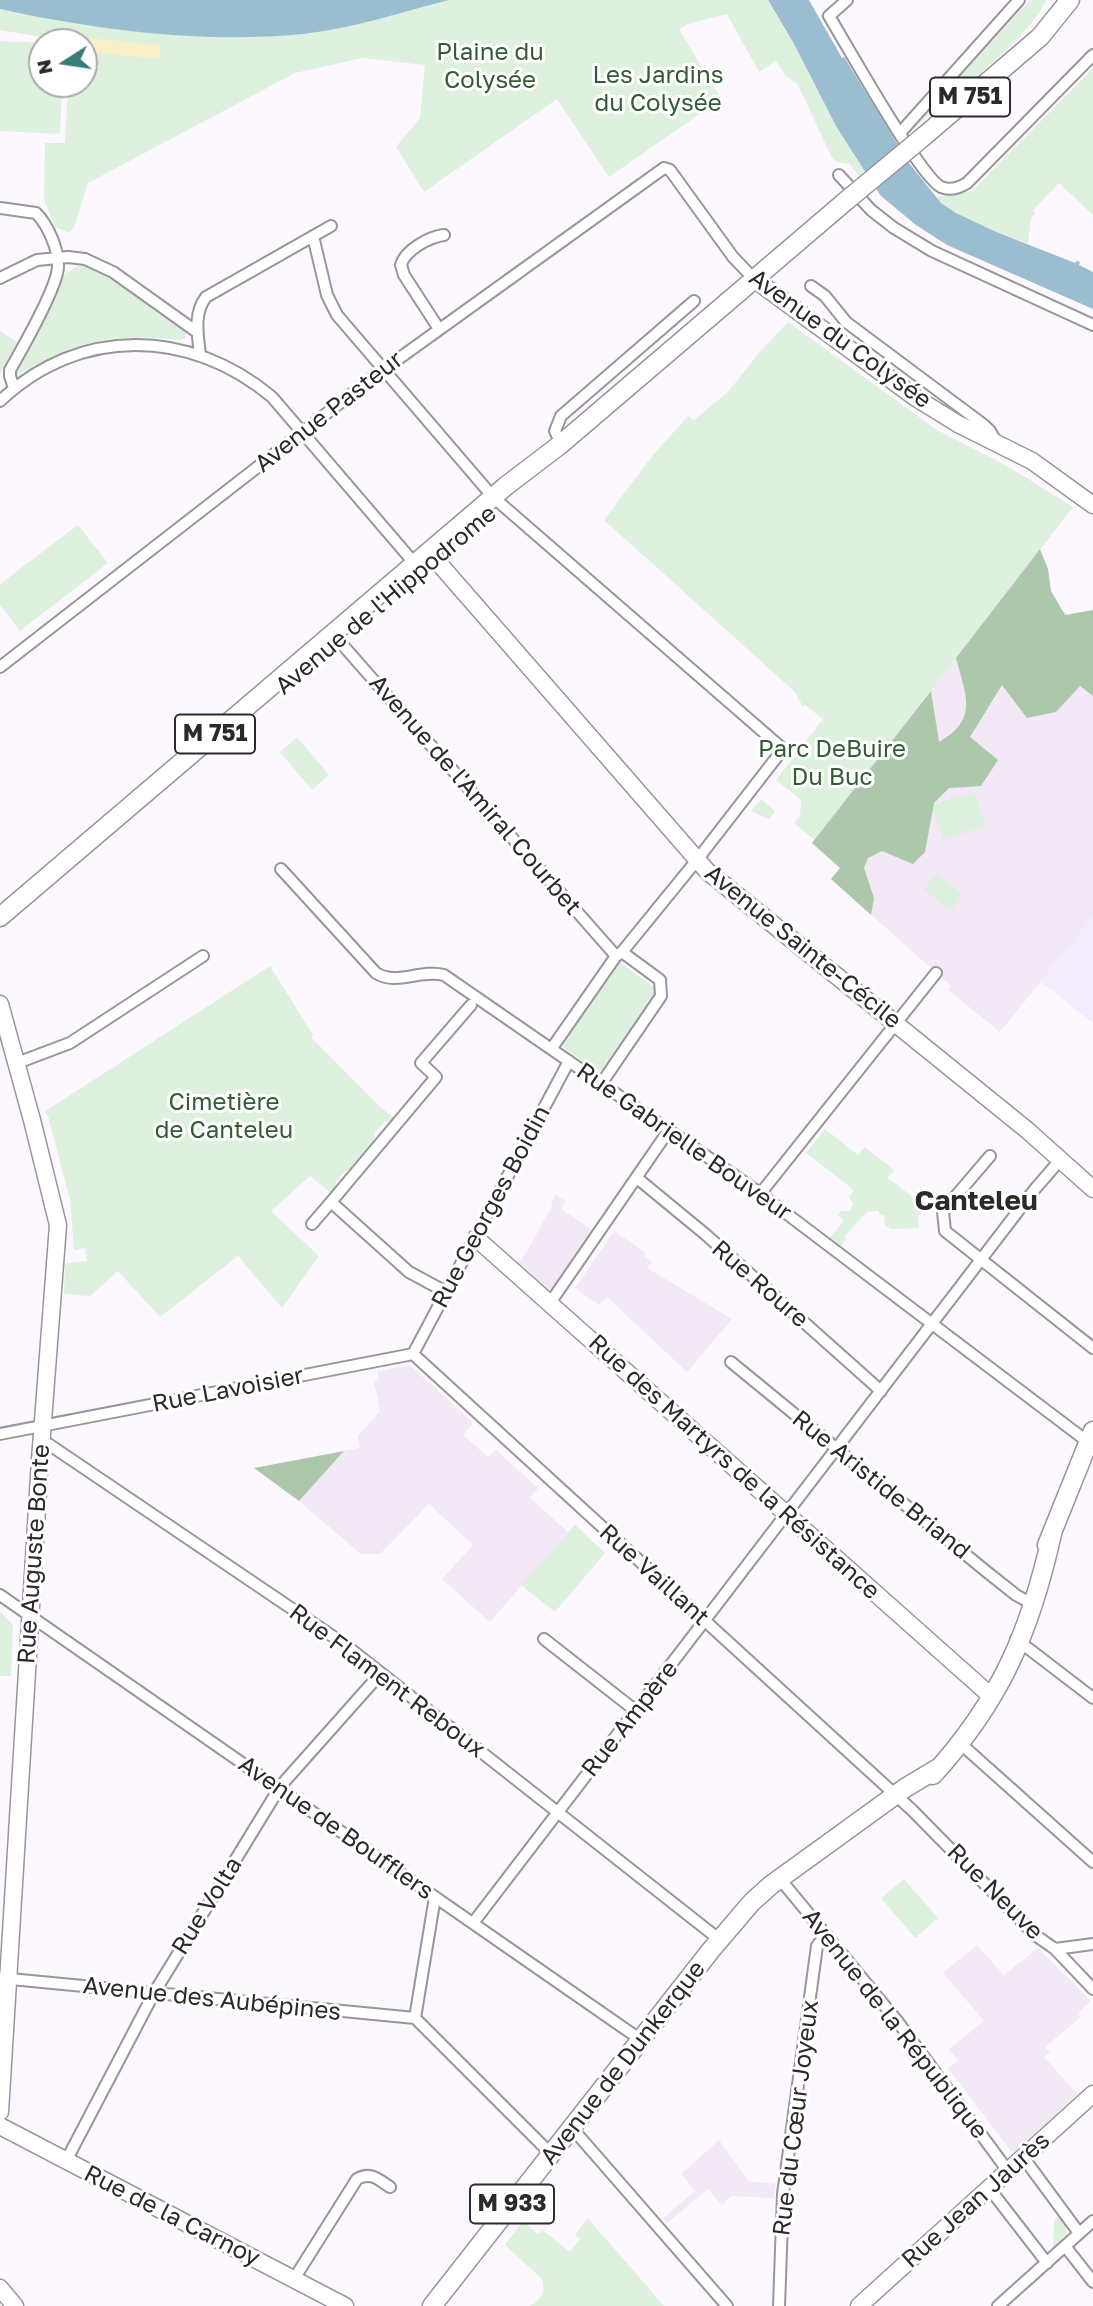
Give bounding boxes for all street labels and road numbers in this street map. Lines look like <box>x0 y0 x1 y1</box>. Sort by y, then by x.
road number: M 751 <box>930 78 1010 116</box>
street label: Avenue du Colysée <box>743 263 937 415</box>
street label: Avenue Pasteur <box>249 345 409 479</box>
street label: Avenue de l'Hippodrome <box>270 499 502 701</box>
street label: Avenue de l'Amiral Courbet <box>363 669 587 921</box>
road number: M 751 <box>175 714 255 754</box>
street label: Avenue Sainte-Cécile <box>699 859 907 1035</box>
street label: Rue Gabrielle Bouveur <box>571 1057 797 1227</box>
street label: Rue Georges Boidin <box>425 1101 557 1313</box>
street label: Rue Roure <box>706 1234 814 1334</box>
street label: Rue des Martyrs de la Résistance <box>582 1328 886 1606</box>
street label: Rue Lavoisier <box>150 1361 306 1419</box>
street label: Rue Aristide Briand <box>786 1404 976 1566</box>
street label: Rue Auguste Bonte <box>12 1443 56 1665</box>
street label: Rue Vaillant <box>593 1518 715 1632</box>
street label: Rue Flament Reboux <box>283 1598 491 1764</box>
street label: Rue Ampère <box>576 1655 684 1783</box>
street label: Avenue de Boufflers <box>233 1750 439 1906</box>
street label: Rue Neuve <box>941 1838 1049 1946</box>
street label: Rue Volta <box>166 1852 248 1960</box>
street label: Avenue de la République <box>796 1903 994 2145</box>
street label: Avenue de Dunkerque <box>534 1955 712 2171</box>
street label: Avenue des Aubépines <box>81 1971 343 2027</box>
street label: Rue du Cœur Joyeux <box>767 1998 825 2238</box>
street label: Rue Jean Jaurès <box>896 2126 1056 2274</box>
street label: Rue de la Carnoy <box>79 2159 265 2273</box>
road number: M 933 <box>470 2184 554 2224</box>

